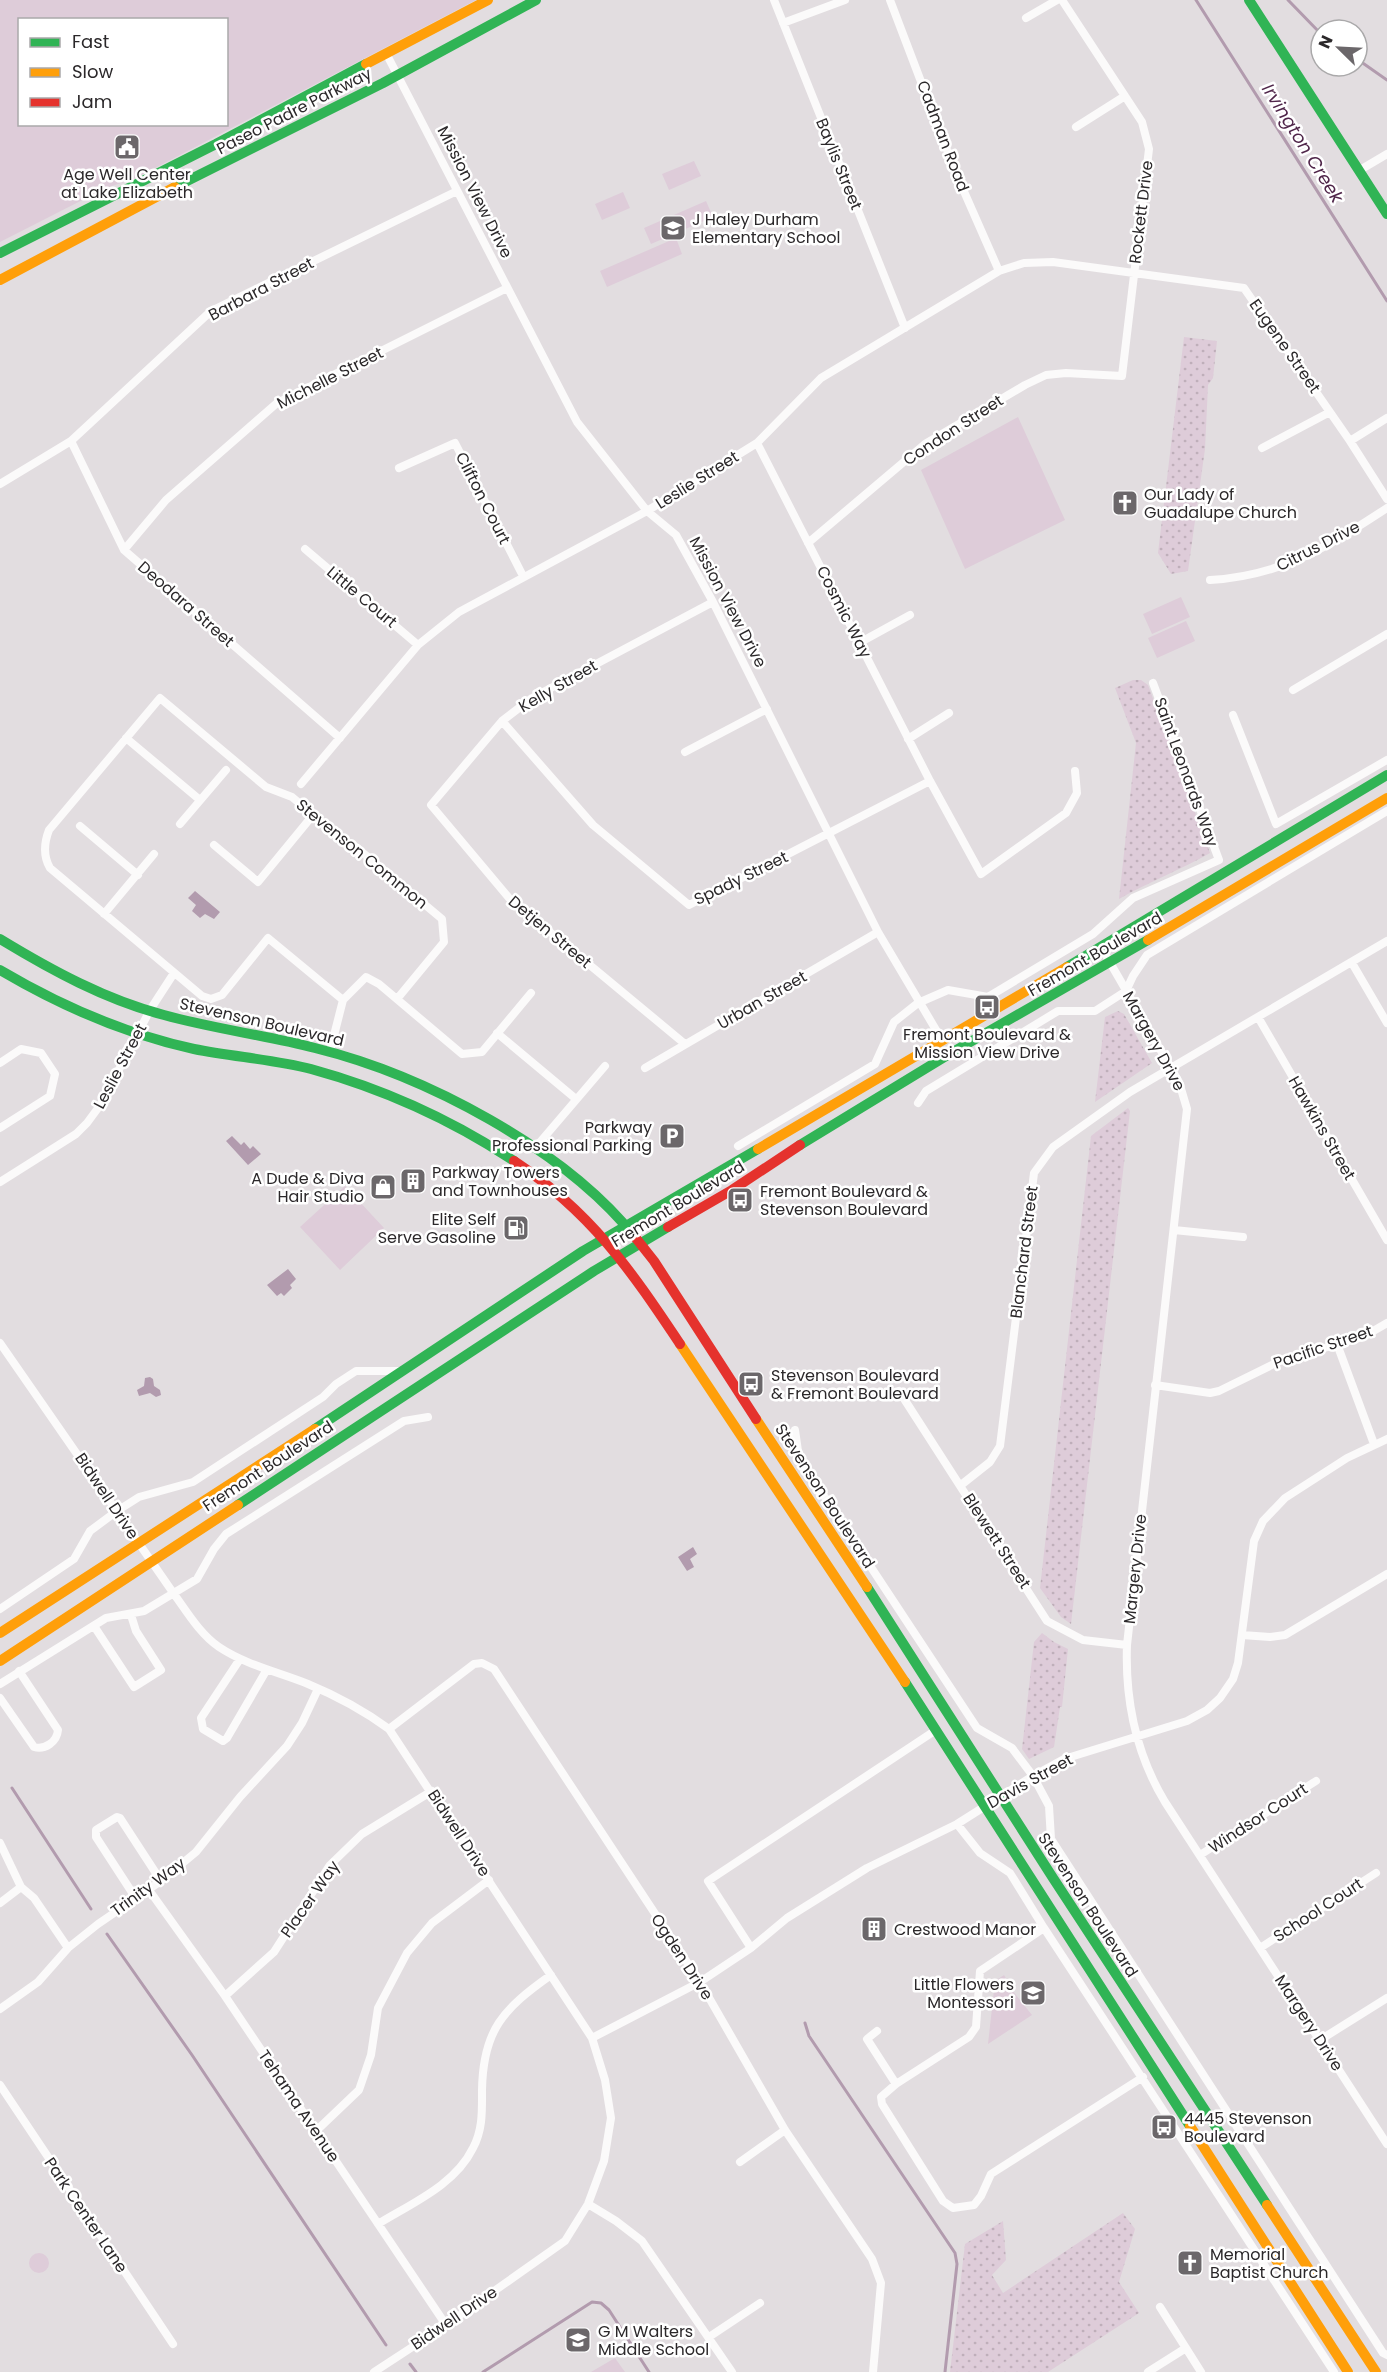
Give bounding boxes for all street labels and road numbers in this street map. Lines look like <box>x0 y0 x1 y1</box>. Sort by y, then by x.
street label: Paseo Padre Parkway <box>213 62 375 160</box>
street label: Cadman Road <box>911 77 975 195</box>
street label: Baylis Street <box>810 115 868 213</box>
street label: Mission View Drive <box>432 122 518 262</box>
street label: Rockett Drive <box>1123 159 1159 265</box>
street label: Barbara Street <box>204 252 318 326</box>
street label: Eugene Street <box>1244 294 1326 398</box>
street label: Michelle Street <box>273 341 387 415</box>
street label: Condon Street <box>898 389 1008 471</box>
street label: Leslie Street <box>651 445 743 515</box>
street label: Clifton Court <box>450 448 516 548</box>
street label: Citrus Drive <box>1272 515 1364 577</box>
street label: Mission View Drive <box>684 532 772 672</box>
street label: Deodara Street <box>133 556 239 652</box>
street label: Little Court <box>322 561 402 633</box>
street label: Cosmic Way <box>811 562 877 662</box>
street label: Kelly Street <box>514 654 602 718</box>
street label: Saint Leonards Way <box>1148 694 1224 850</box>
street label: Stevenson Common <box>291 794 433 914</box>
street label: Spady Street <box>690 845 792 911</box>
street label: Detjen Street <box>503 890 597 974</box>
street label: Fremont Boulevard <box>1024 906 1166 1002</box>
street label: Urban Street <box>713 965 811 1035</box>
street label: Margery Drive <box>1117 987 1191 1095</box>
street label: Stevenson Boulevard <box>178 992 346 1052</box>
street label: Leslie Street <box>88 1019 152 1113</box>
street label: Hawkins Street <box>1283 1072 1361 1185</box>
street label: Fremont Boulevard <box>607 1155 749 1253</box>
street label: Blanchard Street <box>1004 1184 1044 1320</box>
street label: Pacific Street <box>1270 1319 1376 1375</box>
street label: Fremont Boulevard <box>198 1415 338 1517</box>
street label: Stevenson Boulevard <box>770 1419 880 1573</box>
street label: Bidwell Drive <box>70 1448 144 1544</box>
street label: Blewett Street <box>958 1489 1037 1593</box>
street label: Margery Drive <box>1118 1513 1152 1625</box>
street label: Davis Street <box>983 1748 1077 1814</box>
street label: Windsor Court <box>1204 1777 1312 1859</box>
street label: Bidwell Drive <box>422 1785 496 1881</box>
street label: Stevenson Boulevard <box>1033 1828 1143 1982</box>
street label: Trinity Way <box>106 1852 190 1922</box>
street label: Placer Way <box>275 1856 345 1942</box>
street label: School Court <box>1269 1872 1367 1948</box>
street label: Ogden Drive <box>645 1909 719 2005</box>
street label: Margery Drive <box>1269 1970 1349 2076</box>
street label: Tehama Avenue <box>253 2045 345 2167</box>
street label: Park Center Lane <box>39 2153 133 2277</box>
street label: Bidwell Drive <box>406 2281 502 2355</box>

